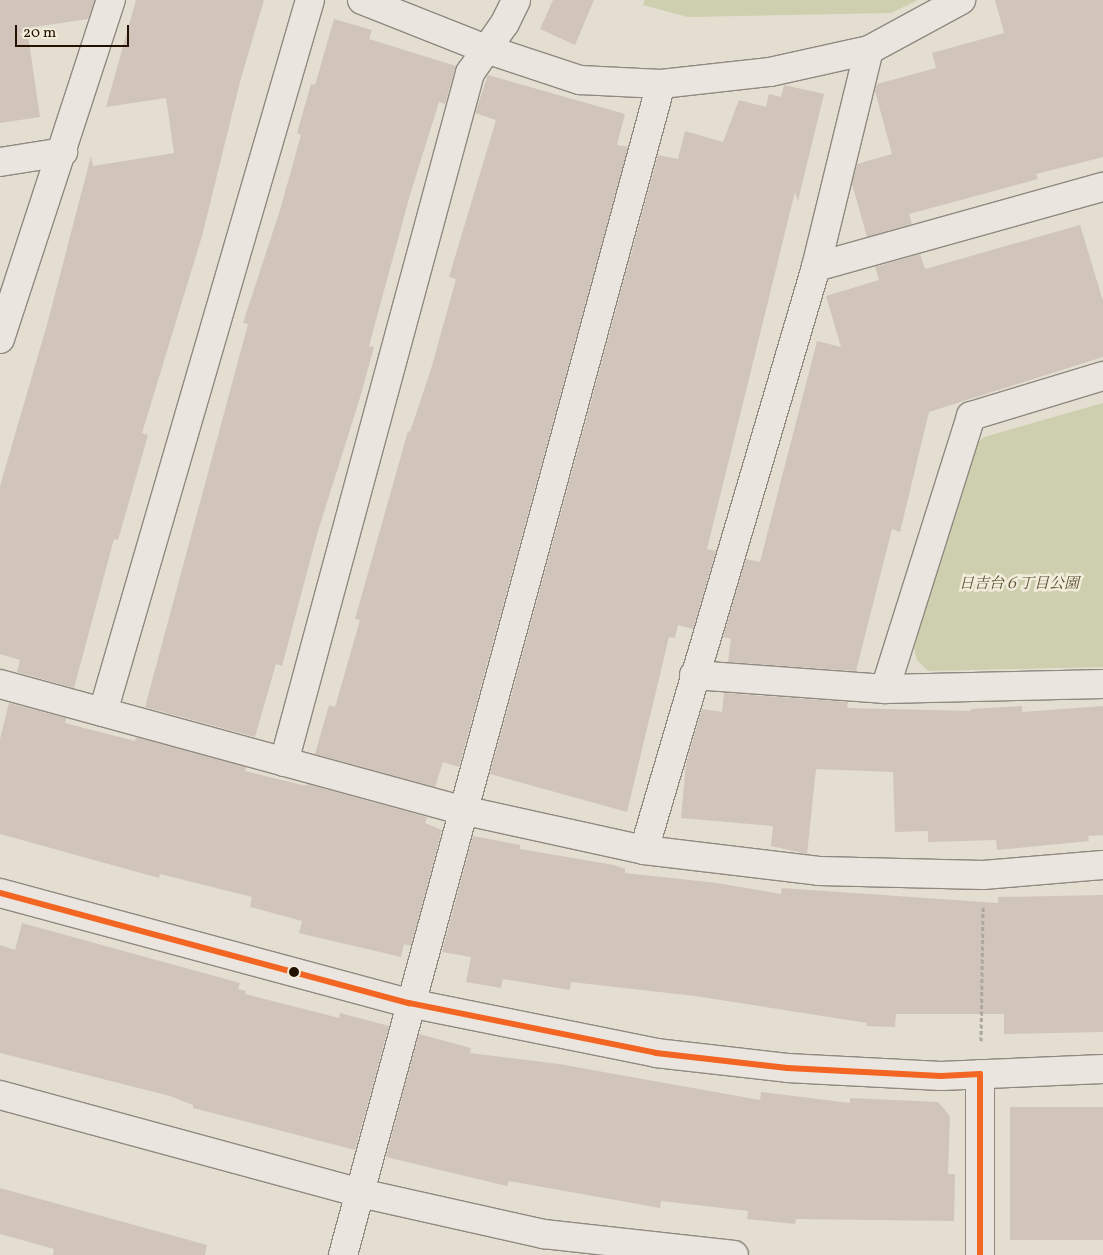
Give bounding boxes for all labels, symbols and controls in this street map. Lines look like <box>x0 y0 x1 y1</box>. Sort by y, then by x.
scale bar <box>18 15 131 47</box>
text: 20 m <box>23 23 56 44</box>
park label: 日吉台６丁目公園 <box>959 576 1079 594</box>
unlabelled marker <box>289 967 299 977</box>

